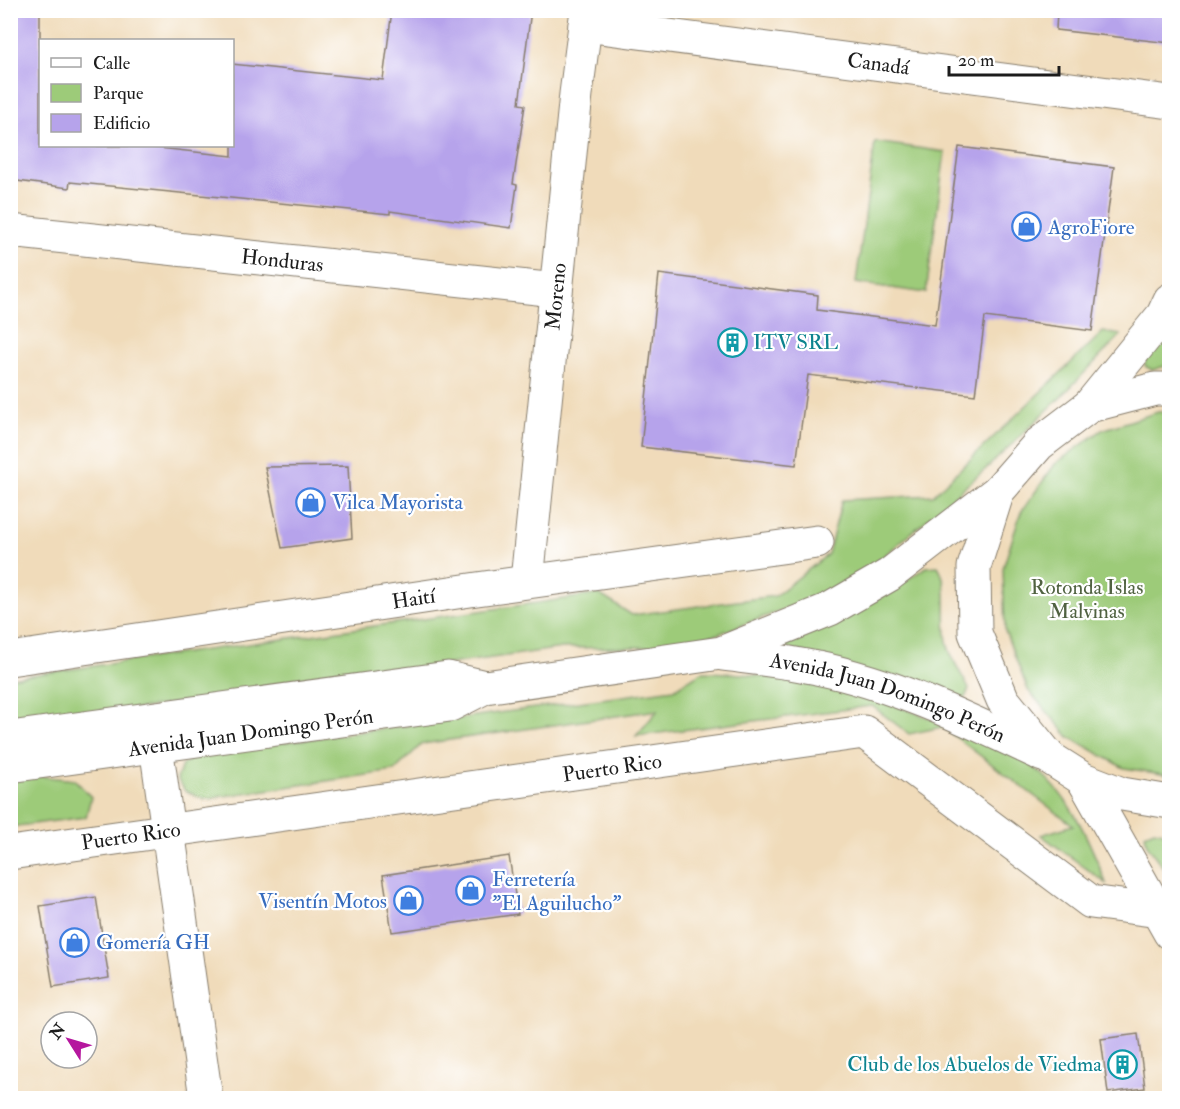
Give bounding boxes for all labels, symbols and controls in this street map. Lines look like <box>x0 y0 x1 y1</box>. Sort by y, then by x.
legend <box>39 39 234 147</box>
scale bar <box>949 39 1058 77</box>
street label: Canadá <box>846 47 911 82</box>
text: 20 m <box>958 49 994 72</box>
text: Calle <box>93 52 131 75</box>
text: Parque <box>93 82 144 105</box>
text: Edificio <box>93 112 150 135</box>
shop icon: AgroFiore <box>1011 211 1043 243</box>
place label: AgroFiore <box>1047 214 1135 241</box>
street label: Honduras <box>240 243 325 279</box>
street label: Moreno <box>539 262 573 331</box>
building icon: ITV SRL <box>716 326 748 358</box>
place label: ITV SRL <box>753 329 838 356</box>
shop icon: Vilca Mayorista <box>295 486 327 518</box>
place label: Vilca Mayorista <box>332 489 463 516</box>
park label: Rotonda Islas Malvinas <box>1031 574 1143 625</box>
street label: Haití <box>390 582 439 616</box>
street label: Avenida Juan Domingo Perón <box>767 647 1010 749</box>
street label: Avenida Juan Domingo Perón <box>126 703 375 764</box>
street label: Puerto Rico <box>561 748 664 789</box>
street label: Puerto Rico <box>79 816 182 857</box>
place label: Ferretería "El Aguilucho" <box>492 866 622 917</box>
shop icon: Ferretería "El Aguilucho" <box>455 875 487 907</box>
shop icon: Visentín Motos <box>392 885 424 917</box>
place label: Visentín Motos <box>258 888 387 915</box>
shop icon: Gomería GH <box>59 926 91 958</box>
place label: Gomería GH <box>96 929 210 956</box>
north arrow <box>39 1010 99 1070</box>
text: N <box>45 1019 71 1044</box>
building icon: Club de los Abuelos de Viedma <box>1107 1048 1139 1080</box>
place label: Club de los Abuelos de Viedma <box>847 1051 1102 1078</box>

